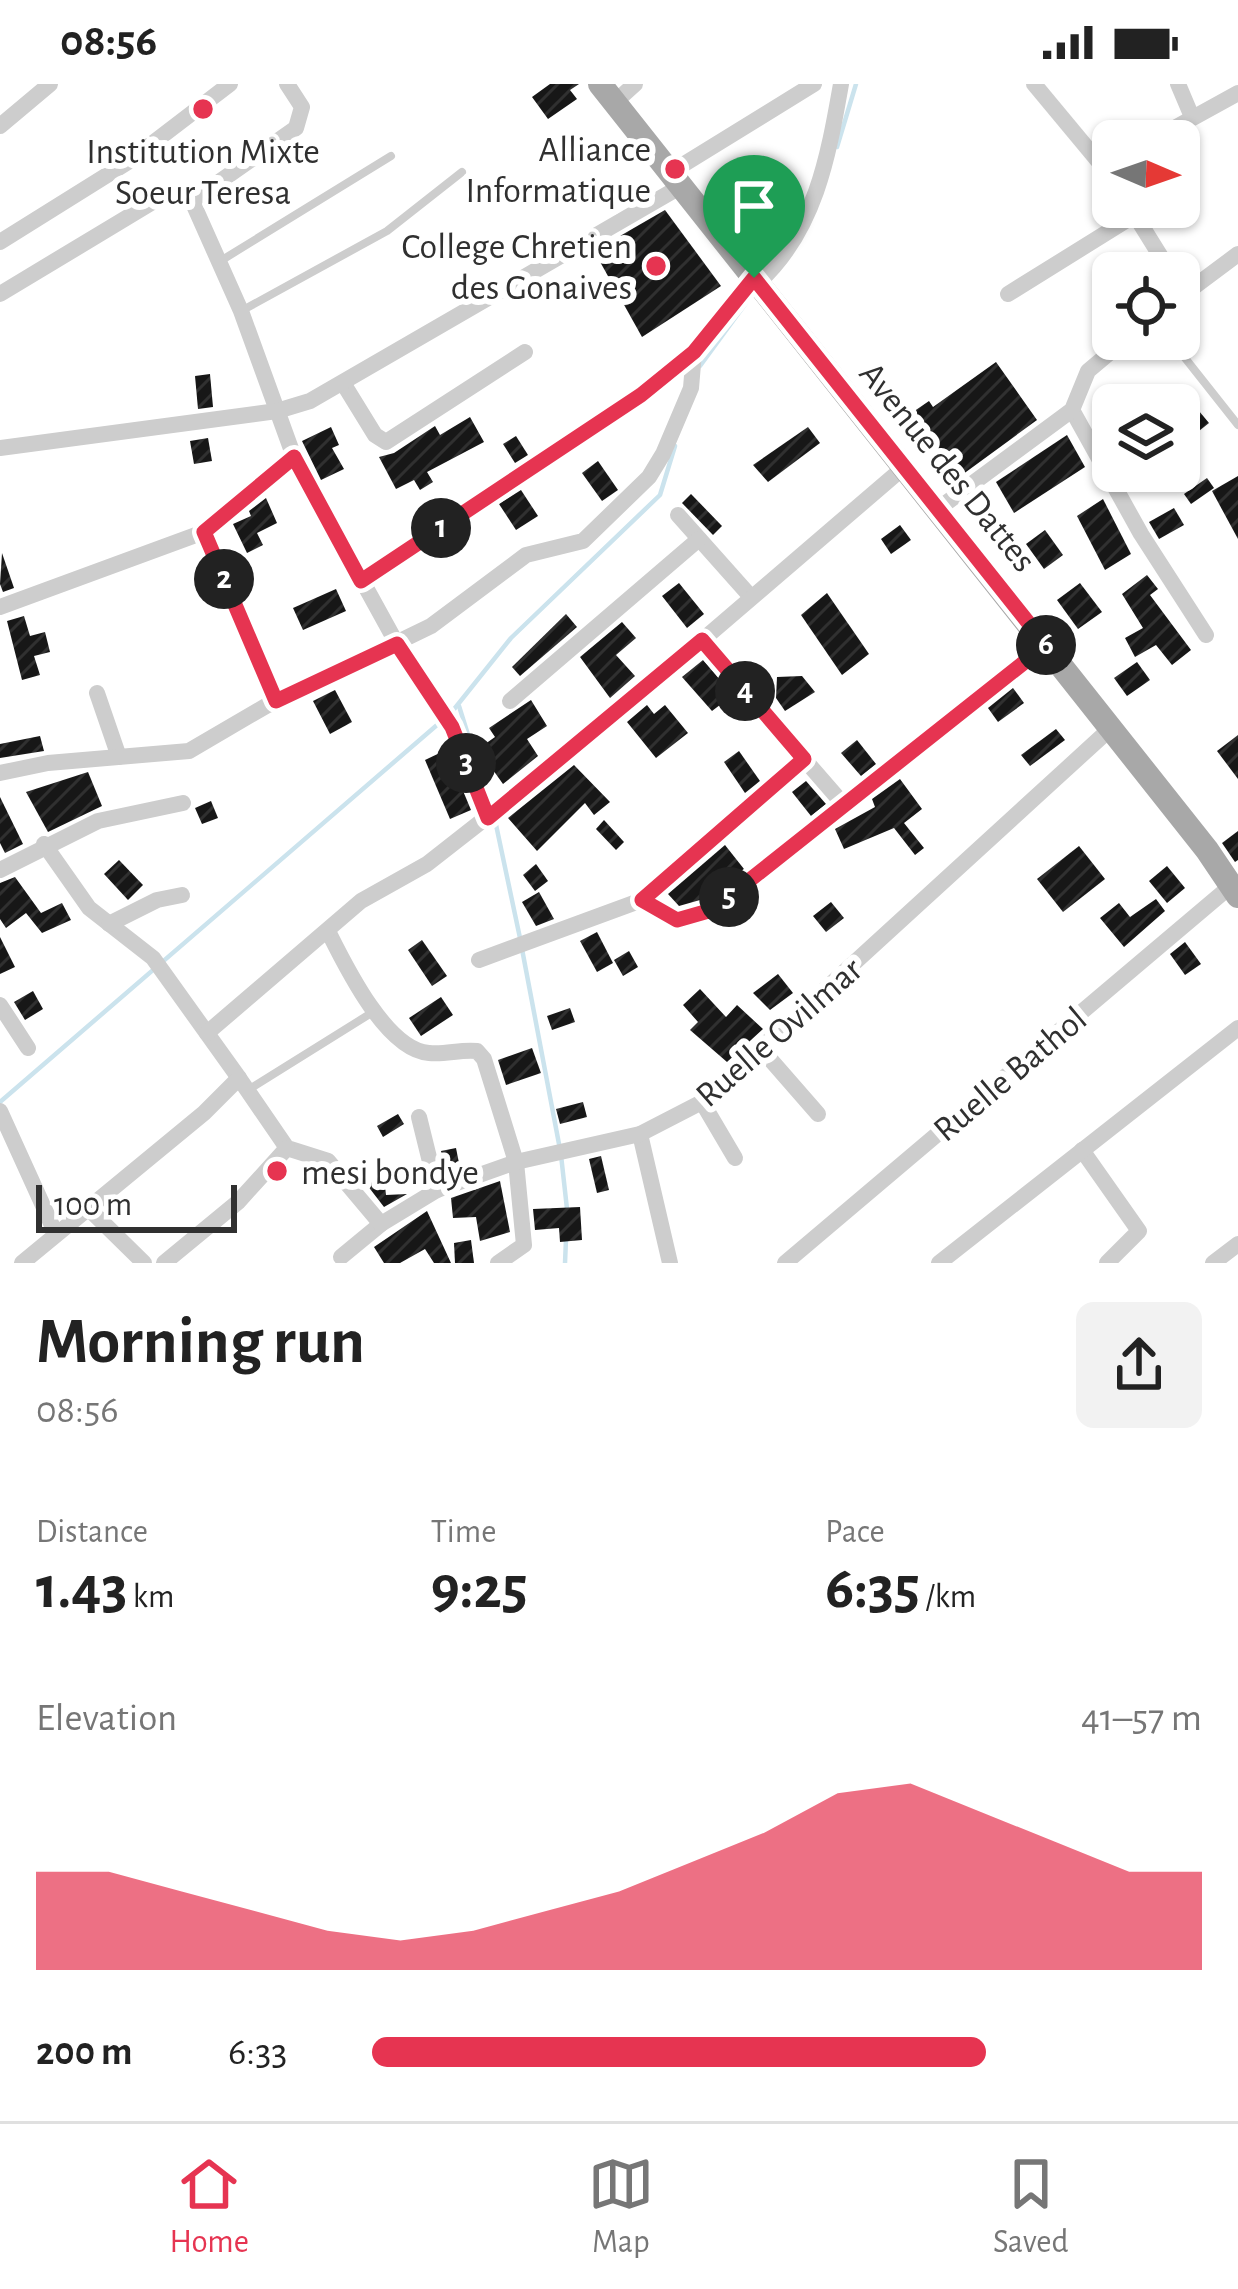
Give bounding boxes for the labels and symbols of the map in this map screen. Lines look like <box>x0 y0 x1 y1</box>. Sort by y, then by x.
marker: Institution Mixte Soeur Teresa <box>190 96 216 122</box>
north arrow <box>1092 120 1200 228</box>
place label: Alliance Informatique <box>465 132 651 209</box>
place label: Institution Mixte Soeur Teresa <box>86 134 320 211</box>
pin <box>703 155 805 278</box>
marker: Alliance Informatique <box>662 156 688 182</box>
place label: College Chretien des Gonaives <box>402 229 632 306</box>
marker: College Chretien des Gonaives <box>643 253 669 279</box>
street label: Avenue des Dattes <box>852 356 1043 579</box>
pin: 1 <box>411 498 471 558</box>
pin: 2 <box>194 549 254 609</box>
pin: 6 <box>1016 615 1076 675</box>
pin: 4 <box>715 661 775 721</box>
pin: 3 <box>436 733 496 793</box>
pin: 5 <box>699 867 759 927</box>
street label: Ruelle Ovilmar <box>689 951 869 1114</box>
street label: Ruelle Bathol <box>927 1001 1094 1149</box>
place label: mesi bondye <box>301 1155 479 1191</box>
marker: mesi bondye <box>264 1158 290 1184</box>
scale bar <box>36 1179 237 1232</box>

